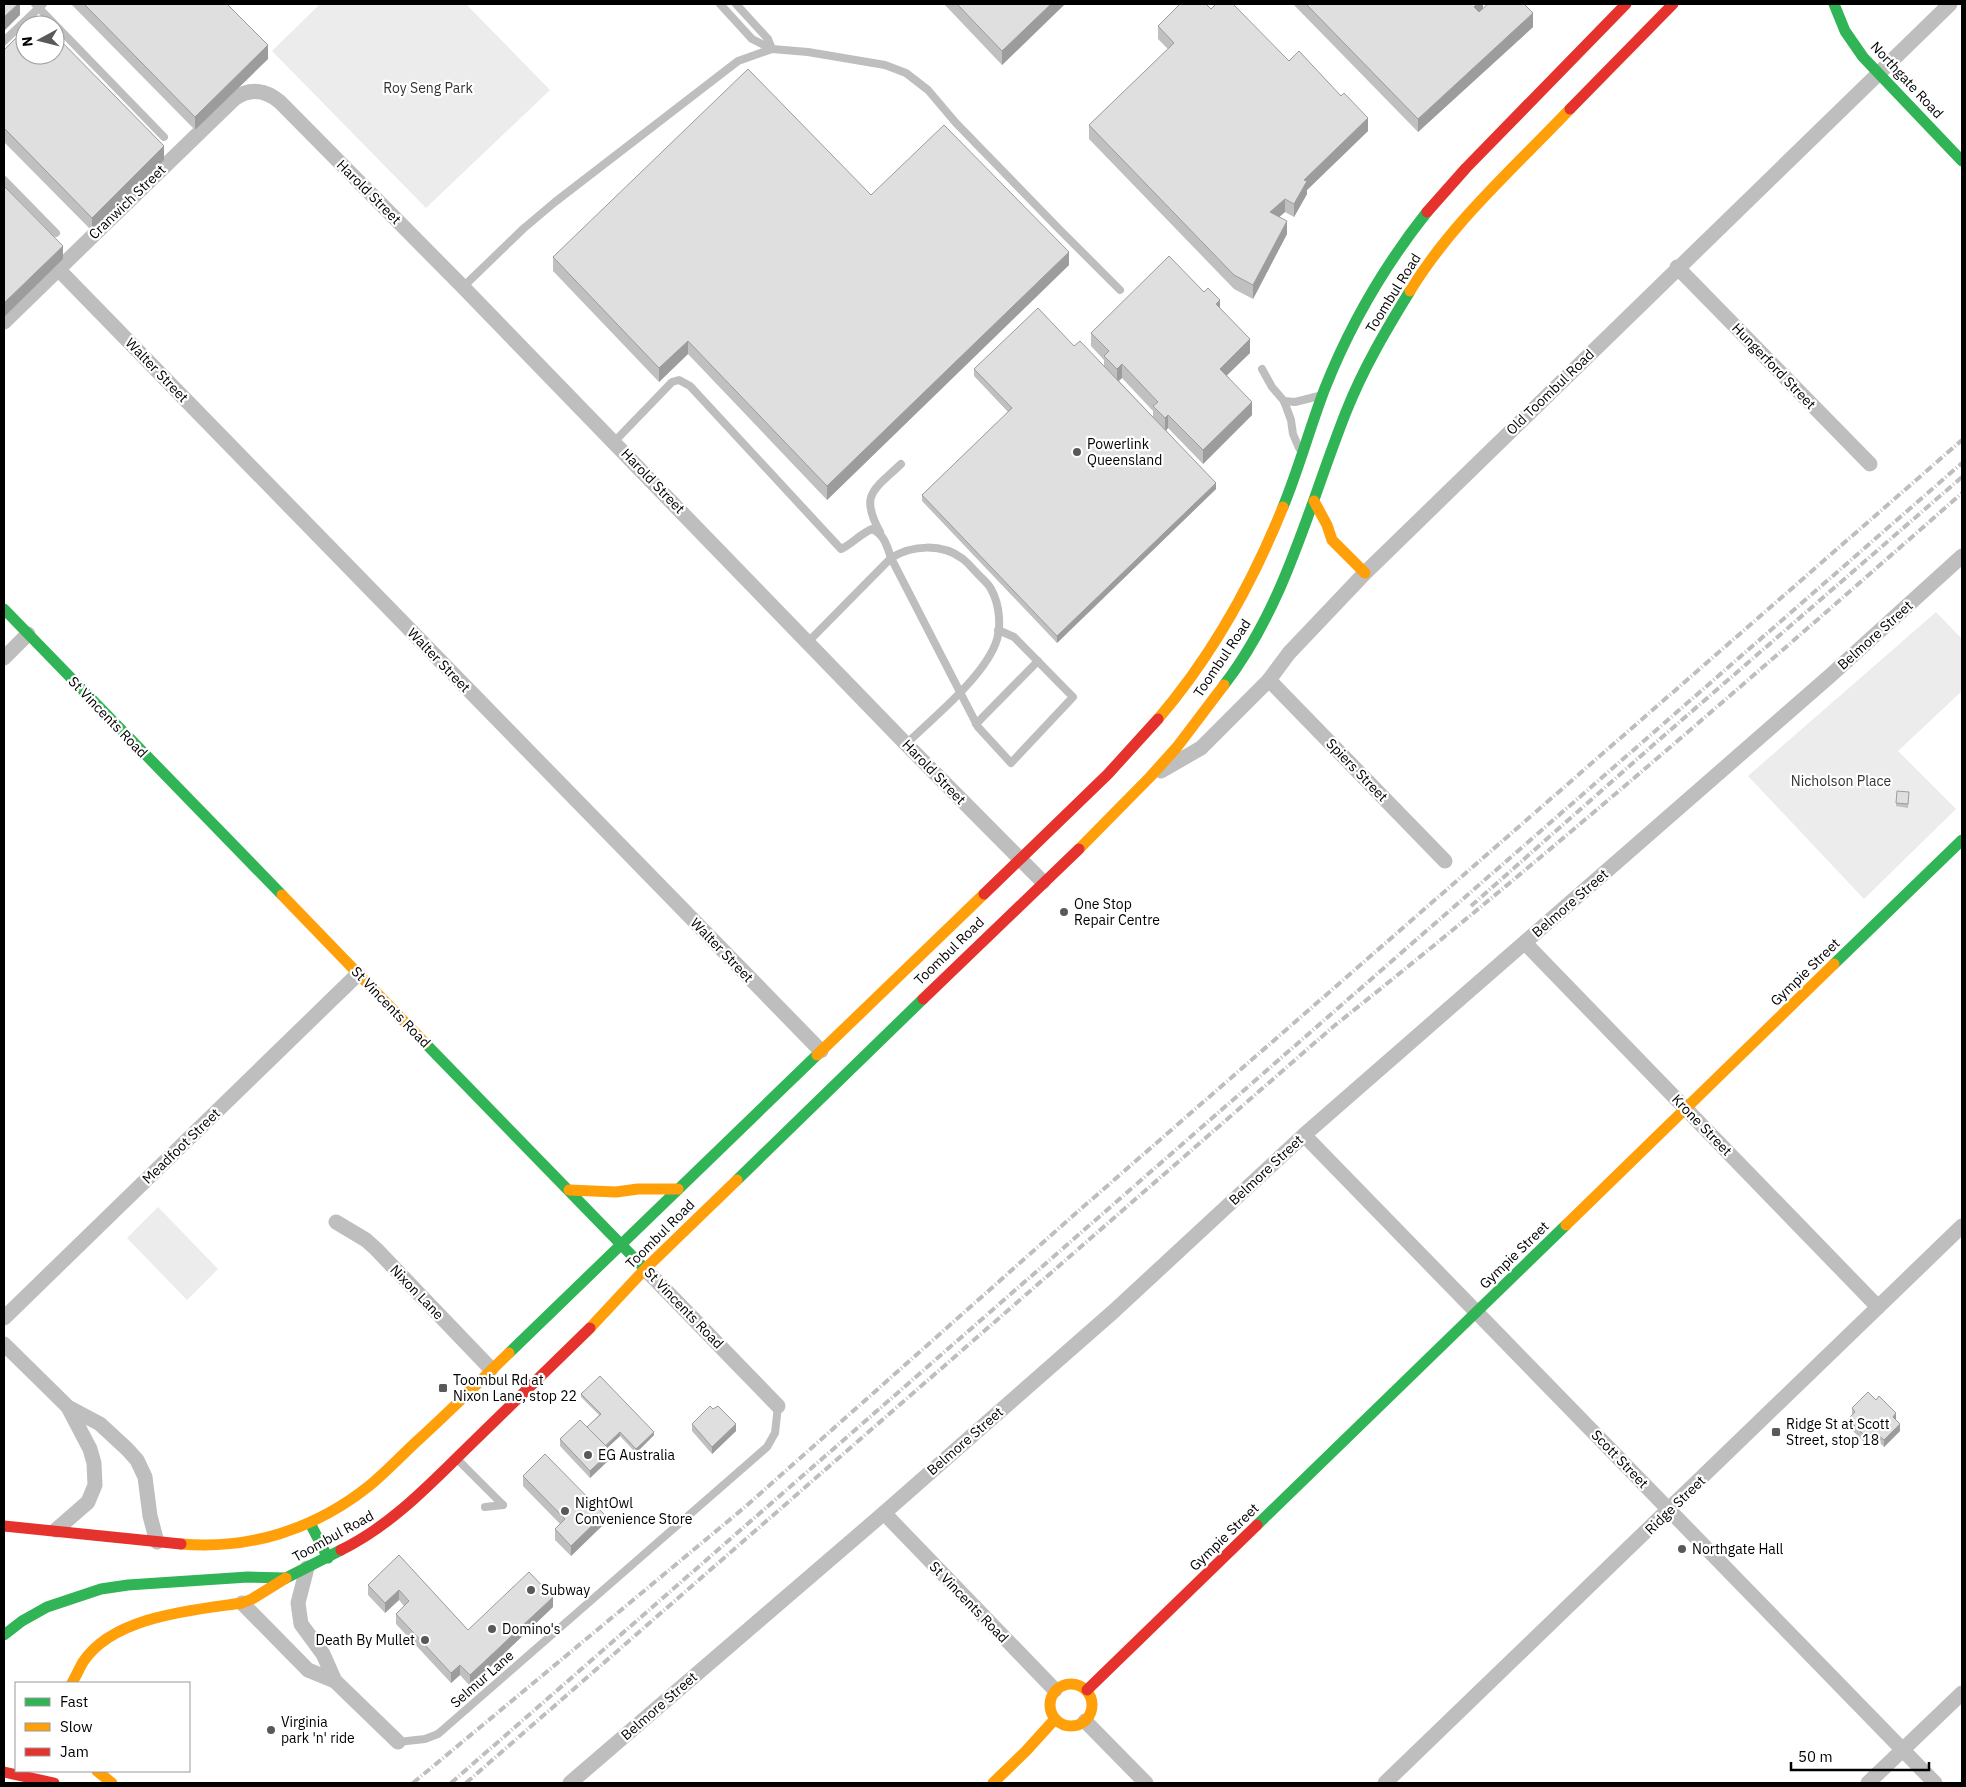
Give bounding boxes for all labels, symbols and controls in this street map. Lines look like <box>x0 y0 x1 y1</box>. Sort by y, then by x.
north arrow <box>15 15 65 65</box>
text: N <box>18 35 37 48</box>
street label: Northgate Road <box>1867 38 1947 122</box>
park label: Roy Seng Park <box>383 79 473 97</box>
street label: Harold Street <box>333 156 405 228</box>
street label: Cranwich Street <box>85 161 169 243</box>
street label: Toombul Road <box>1361 250 1425 336</box>
street label: Hungerford Street <box>1728 319 1820 413</box>
street label: Walter Street <box>122 334 192 406</box>
street label: Old Toombul Road <box>1502 345 1598 439</box>
place label: Powerlink Queensland <box>1087 435 1162 469</box>
street label: Harold Street <box>617 445 689 517</box>
marker: Powerlink Queensland <box>1071 446 1083 458</box>
street label: Belmore Street <box>1834 596 1916 674</box>
street label: Toombul Road <box>1189 616 1255 700</box>
street label: Walter Street <box>404 624 474 696</box>
street label: St Vincents Road <box>65 673 151 761</box>
street label: Spiers Street <box>1322 735 1392 805</box>
street label: Harold Street <box>898 736 970 808</box>
park label: Nicholson Place <box>1791 772 1891 790</box>
street label: Belmore Street <box>1528 865 1612 941</box>
place label: One Stop Repair Centre <box>1074 895 1160 929</box>
marker: One Stop Repair Centre <box>1058 906 1070 918</box>
street label: Toombul Road <box>910 913 988 989</box>
street label: Walter Street <box>687 914 757 986</box>
street label: Gympie Street <box>1766 934 1844 1010</box>
street label: St Vincents Road <box>348 963 434 1051</box>
street label: Krone Street <box>1668 1090 1736 1160</box>
street label: Meadfoot Street <box>138 1104 224 1188</box>
street label: Belmore Street <box>1225 1131 1307 1209</box>
street label: Toombul Road <box>622 1196 698 1272</box>
street label: Gympie Street <box>1475 1217 1553 1293</box>
street label: Nixon Lane <box>386 1261 448 1323</box>
street label: St Vincents Road <box>641 1264 727 1352</box>
place label: Toombul Rd at Nixon Lane, stop 22 <box>453 1371 577 1405</box>
marker: Toombul Rd at Nixon Lane, stop 22 <box>437 1382 449 1394</box>
street label: Belmore Street <box>923 1403 1007 1479</box>
place label: Ridge St at Scott Street, stop 18 <box>1786 1415 1890 1449</box>
street label: Scott Street <box>1588 1426 1652 1492</box>
marker: Ridge St at Scott Street, stop 18 <box>1770 1426 1782 1438</box>
place label: EG Australia <box>598 1446 676 1464</box>
marker: EG Australia <box>582 1449 594 1461</box>
street label: Ridge Street <box>1641 1472 1709 1538</box>
place label: NightOwl Convenience Store <box>575 1494 693 1528</box>
street label: Gympie Street <box>1185 1499 1263 1575</box>
marker: NightOwl Convenience Store <box>559 1505 571 1517</box>
street label: Toombul Road <box>289 1506 377 1566</box>
place label: Northgate Hall <box>1692 1540 1784 1558</box>
marker: Northgate Hall <box>1676 1543 1688 1555</box>
street label: St Vincents Road <box>926 1558 1012 1646</box>
place label: Subway <box>541 1581 590 1599</box>
marker: Subway <box>525 1584 537 1596</box>
place label: Domino's <box>502 1620 561 1638</box>
marker: Domino's <box>486 1623 498 1635</box>
place label: Death By Mullet <box>316 1631 415 1649</box>
marker: Death By Mullet <box>419 1634 431 1646</box>
street label: Selmur Lane <box>447 1646 518 1711</box>
street label: Belmore Street <box>617 1668 701 1744</box>
legend <box>15 1682 190 1772</box>
text: Fast <box>60 1692 88 1711</box>
place label: Virginia park 'n' ride <box>281 1713 355 1747</box>
text: Slow <box>60 1717 93 1736</box>
marker: Virginia park 'n' ride <box>265 1724 277 1736</box>
scale bar <box>1791 1740 1928 1772</box>
text: Jam <box>60 1742 89 1761</box>
text: 50 m <box>1798 1747 1833 1766</box>

